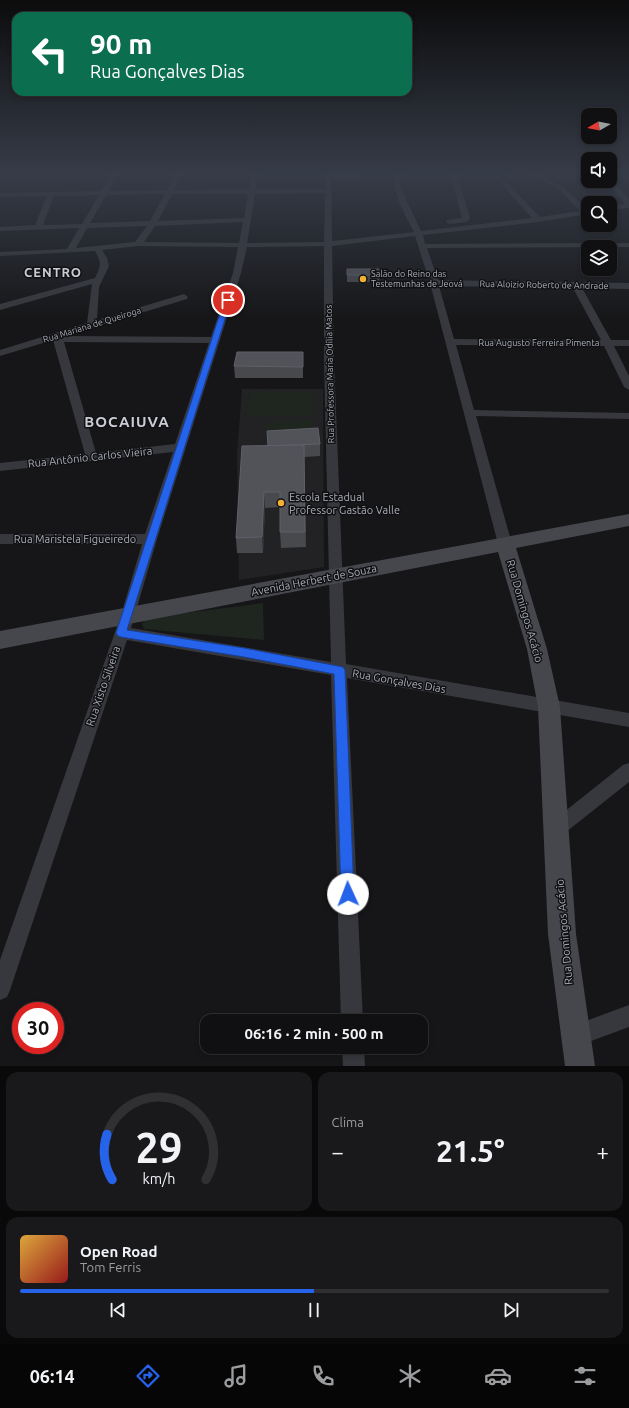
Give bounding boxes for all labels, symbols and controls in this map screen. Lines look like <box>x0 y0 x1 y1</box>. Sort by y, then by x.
icon: left <box>24 28 76 80</box>
text: 90 m <box>90 28 152 59</box>
text: Rua Gonçalves Dias <box>90 61 245 81</box>
north arrow <box>581 108 617 144</box>
map controls <box>581 108 617 276</box>
button: sound <box>581 152 617 188</box>
button: search <box>581 196 617 232</box>
button: layers <box>581 240 617 276</box>
district label: CENTRO <box>24 265 82 279</box>
place label: Salão do Reino das Testemunhas de Jeová <box>371 269 463 289</box>
marker: Salão do Reino das Testemunhas de Jeová <box>358 274 368 284</box>
street label: Rua Aloizio Roberto de Andrade <box>479 279 609 291</box>
pin <box>211 283 245 317</box>
icon: arrive <box>217 289 239 311</box>
street label: Rua Mariana de Queiroga <box>42 305 142 345</box>
street label: Rua Professora Maria Odília Matos <box>324 305 336 443</box>
street label: Rua Augusto Ferreira Pimenta <box>479 338 599 348</box>
district label: BOCAIUVA <box>84 413 170 430</box>
street label: Rua Antônio Carlos Vieira <box>27 444 153 470</box>
place label: Escola Estadual Professor Gastão Valle <box>289 491 400 516</box>
marker: Escola Estadual Professor Gastão Valle <box>276 498 286 508</box>
street label: Rua Maristela Figueiredo <box>14 533 136 545</box>
street label: Rua Domingos Acácio <box>505 558 545 664</box>
street label: Avenida Herbert de Souza <box>250 562 378 598</box>
street label: Rua Xisto Silveira <box>84 644 122 728</box>
street label: Rua Gonçalves Dias <box>351 667 447 695</box>
position arrow <box>327 873 369 915</box>
street label: Rua Domingos Acácio <box>553 879 575 985</box>
speed limit sign: 30 <box>12 1002 64 1054</box>
text: 06:16 · 2 min · 500 m <box>245 1025 383 1042</box>
text: Clima <box>332 1115 364 1129</box>
text: 29 <box>135 1123 182 1170</box>
text: 21.5° <box>436 1134 505 1168</box>
text: − <box>332 1139 344 1164</box>
text: + <box>597 1139 609 1164</box>
text: km/h <box>142 1170 175 1186</box>
text: Open Road <box>80 1243 157 1260</box>
text: Tom Ferris <box>80 1260 141 1274</box>
icon: previous <box>107 1299 129 1321</box>
icon: pause <box>303 1299 325 1321</box>
icon: next <box>500 1299 522 1321</box>
icon: directions <box>134 1362 162 1390</box>
icon: music <box>222 1362 250 1390</box>
icon: phone <box>309 1362 337 1390</box>
icon: climate <box>396 1362 424 1390</box>
icon: car <box>484 1362 512 1390</box>
icon: filters <box>571 1362 599 1390</box>
text: 06:14 <box>30 1366 75 1386</box>

